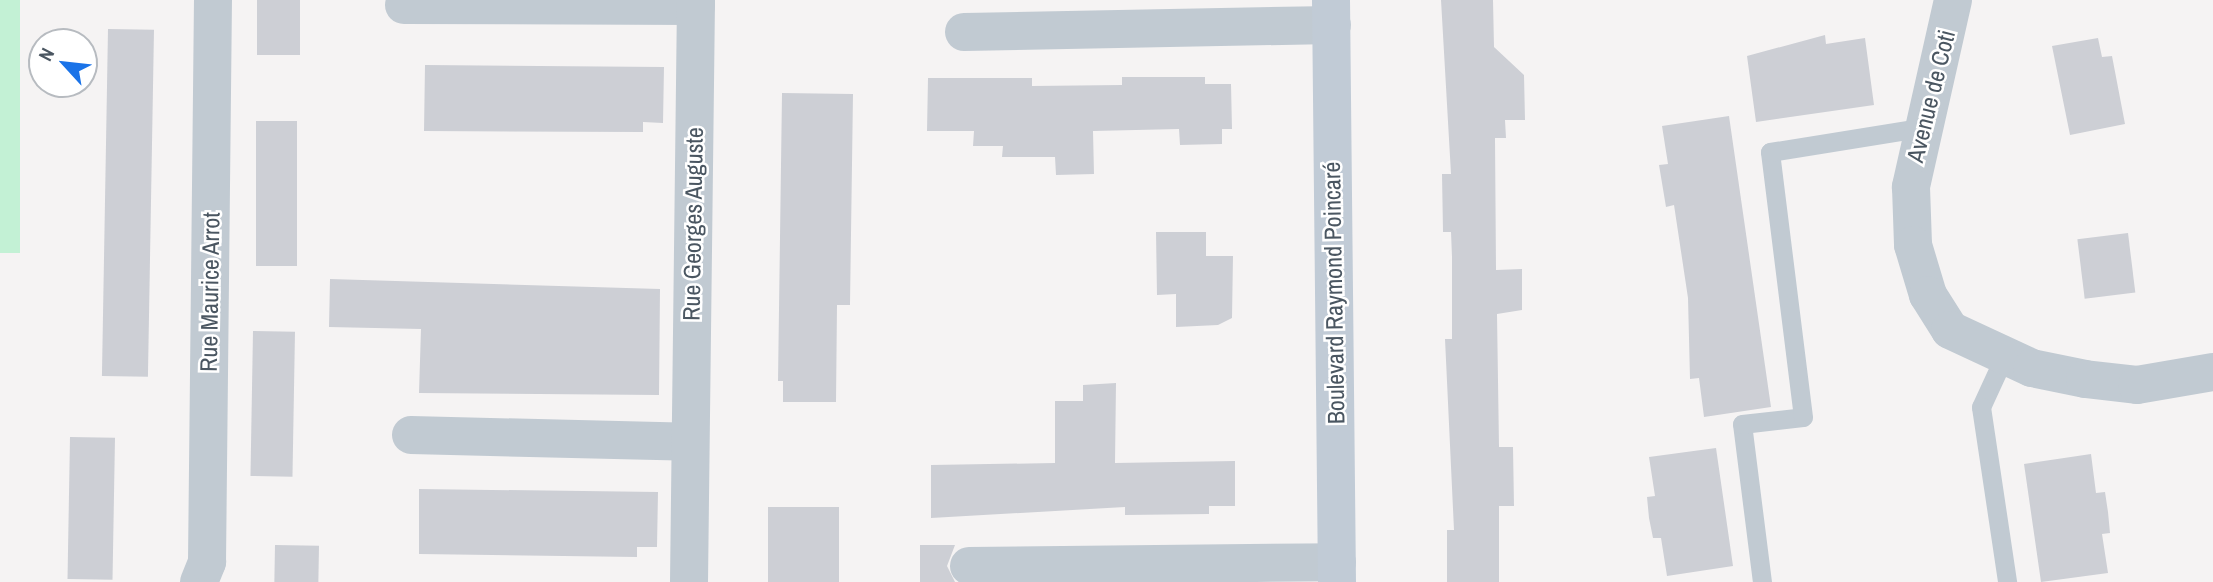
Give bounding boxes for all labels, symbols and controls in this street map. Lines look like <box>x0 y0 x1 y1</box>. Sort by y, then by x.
street label: Avenue de Coti <box>1901 27 1961 165</box>
north arrow <box>28 28 98 98</box>
text: N <box>32 43 60 65</box>
street label: Rue Georges Auguste <box>677 126 709 322</box>
street label: Boulevard Raymond Poincaré <box>1317 162 1351 424</box>
street label: Rue Maurice Arrot <box>194 211 226 373</box>

